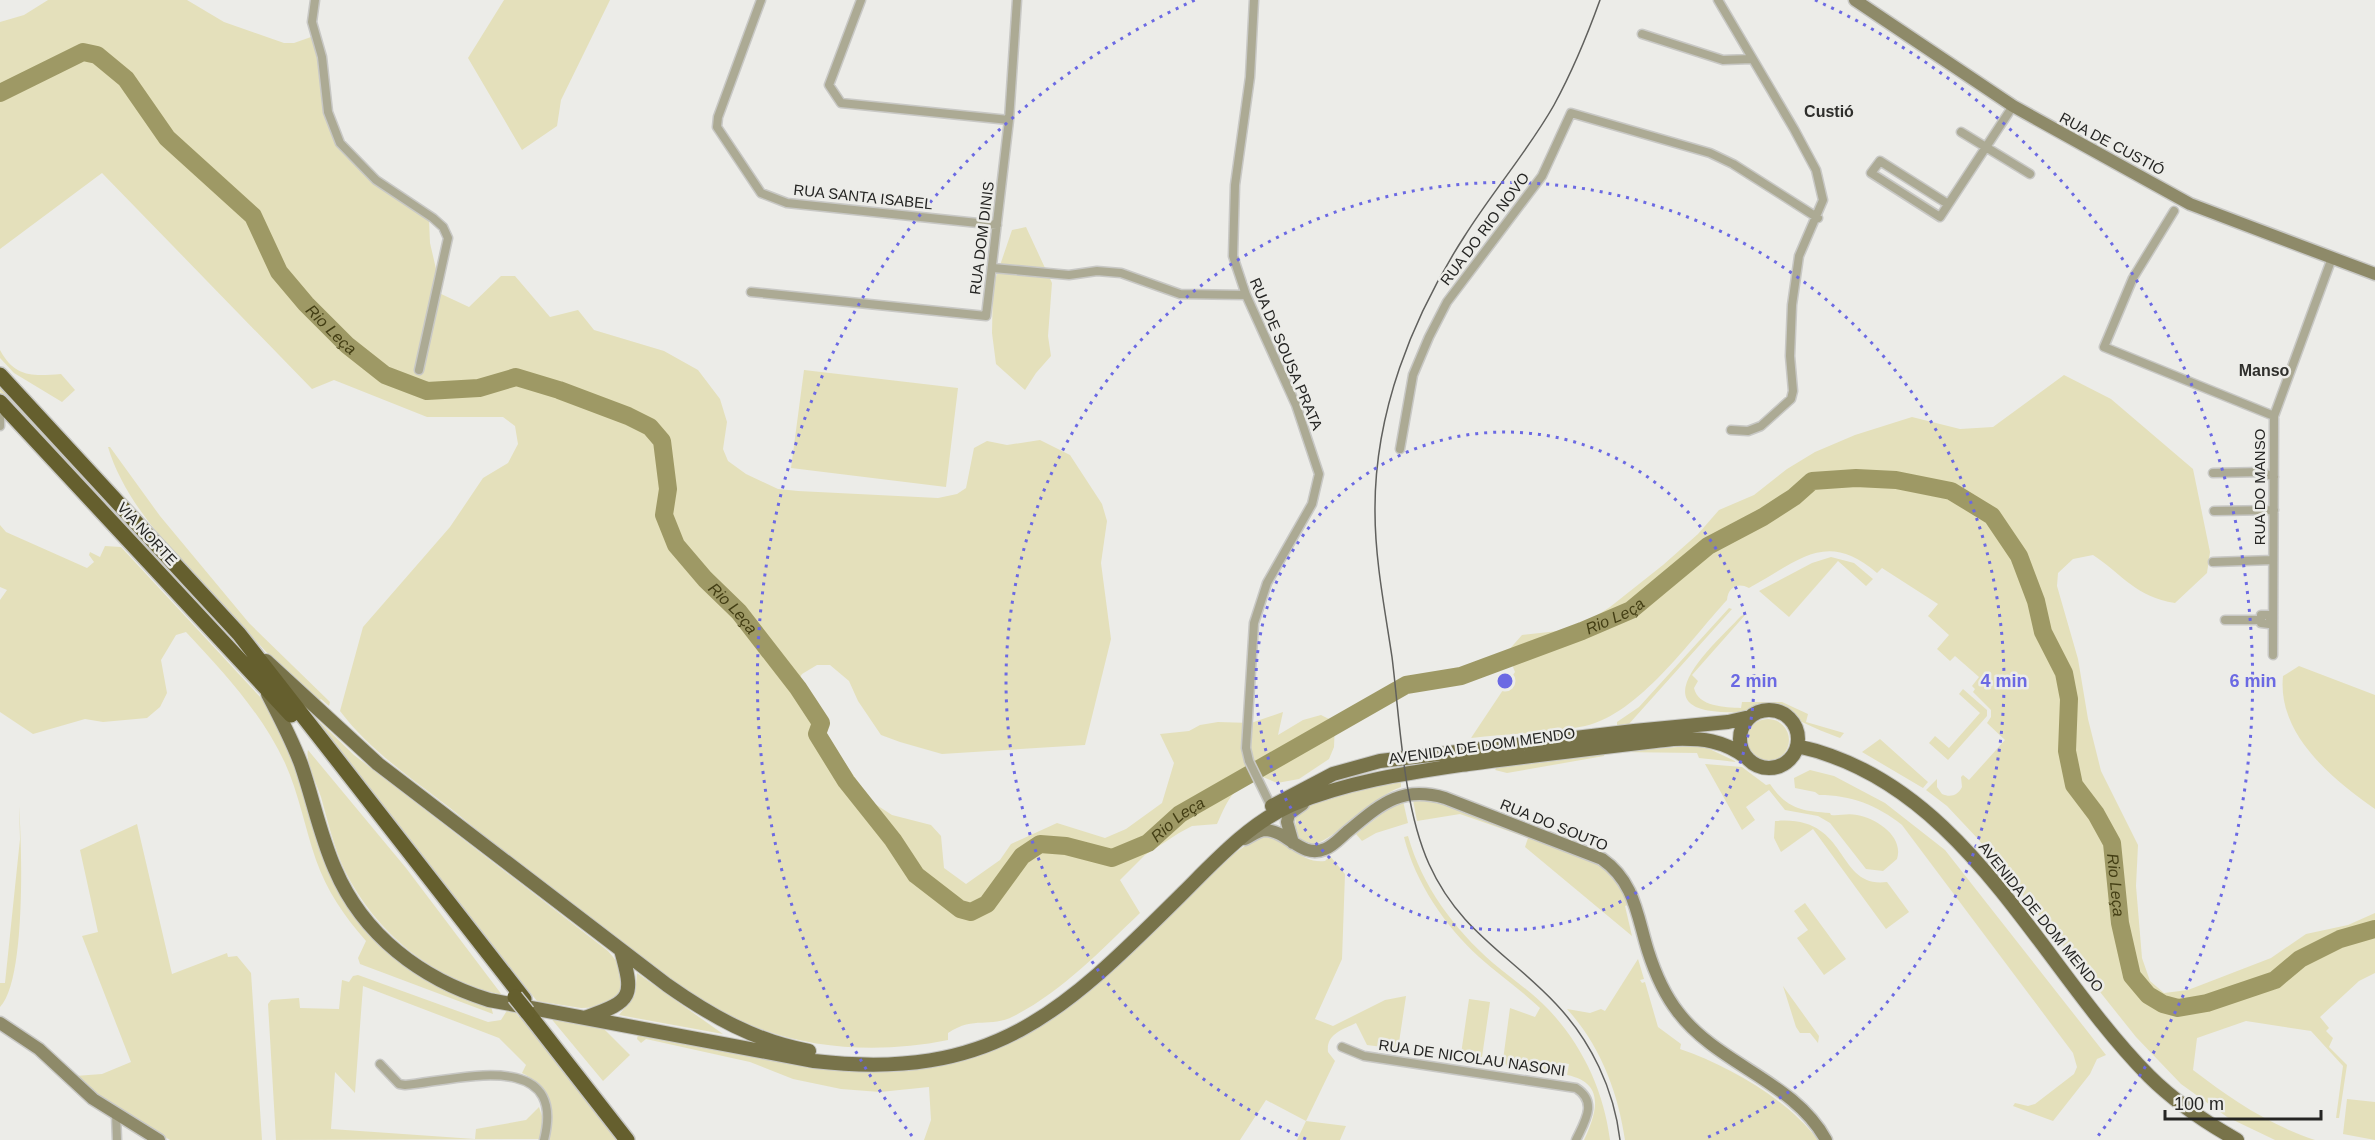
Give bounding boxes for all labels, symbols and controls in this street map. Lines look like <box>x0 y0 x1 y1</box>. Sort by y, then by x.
district label: Custió <box>1804 103 1854 120</box>
street label: RUA DE CUSTIÓ <box>2057 109 2168 178</box>
street label: RUA DO RIO NOVO <box>1437 169 1533 288</box>
street label: RUA DOM DINIS <box>966 180 997 296</box>
street label: RUA SANTA ISABEL <box>793 181 933 212</box>
street label: RUA DE SOUSA PRATA <box>1247 275 1326 432</box>
water label: Rio Leça <box>303 301 360 358</box>
district label: Manso <box>2239 362 2290 379</box>
street label: RUA DO MANSO <box>2251 429 2268 545</box>
street label: VIA NORTE <box>114 499 181 569</box>
water label: Rio Leça <box>705 579 761 637</box>
water label: Rio Leça <box>1583 595 1648 638</box>
centre of rings <box>1495 671 1515 691</box>
text: 2 min <box>1730 671 1778 691</box>
text: 4 min <box>1980 671 2028 691</box>
text: 6 min <box>2229 671 2277 691</box>
street label: AVENIDA DE DOM MENDO <box>1388 724 1576 767</box>
water label: Rio Leça <box>1148 794 1208 845</box>
street label: RUA DO SOUTO <box>1498 795 1611 854</box>
street label: AVENIDA DE DOM MENDO <box>1976 838 2107 995</box>
water label: Rio Leça <box>2104 853 2127 917</box>
street label: RUA DE NICOLAU NASONI <box>1378 1036 1567 1079</box>
scale bar <box>2165 1083 2321 1121</box>
text: 100 m <box>2174 1094 2224 1114</box>

